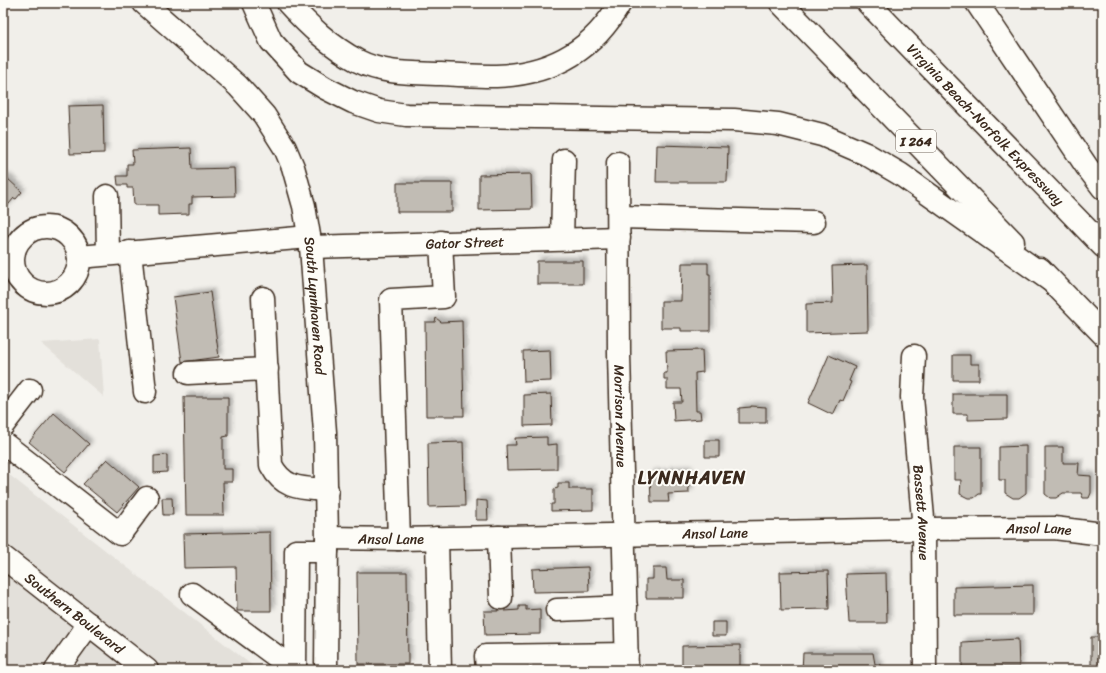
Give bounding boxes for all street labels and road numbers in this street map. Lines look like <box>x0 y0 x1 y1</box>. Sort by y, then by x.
street label: Virginia Beach-Norfolk Expressway <box>901 37 1071 212</box>
road number: I 264 <box>896 130 936 152</box>
street label: Gator Street <box>425 229 505 256</box>
street label: South Lynnhaven Road <box>297 235 333 377</box>
street label: Morrison Avenue <box>607 364 634 468</box>
street label: Bassett Avenue <box>906 464 937 560</box>
street label: Ansol Lane <box>1005 515 1073 543</box>
street label: Ansol Lane <box>681 520 748 546</box>
street label: Ansol Lane <box>357 526 424 552</box>
street label: Southern Boulevard <box>19 566 131 662</box>

